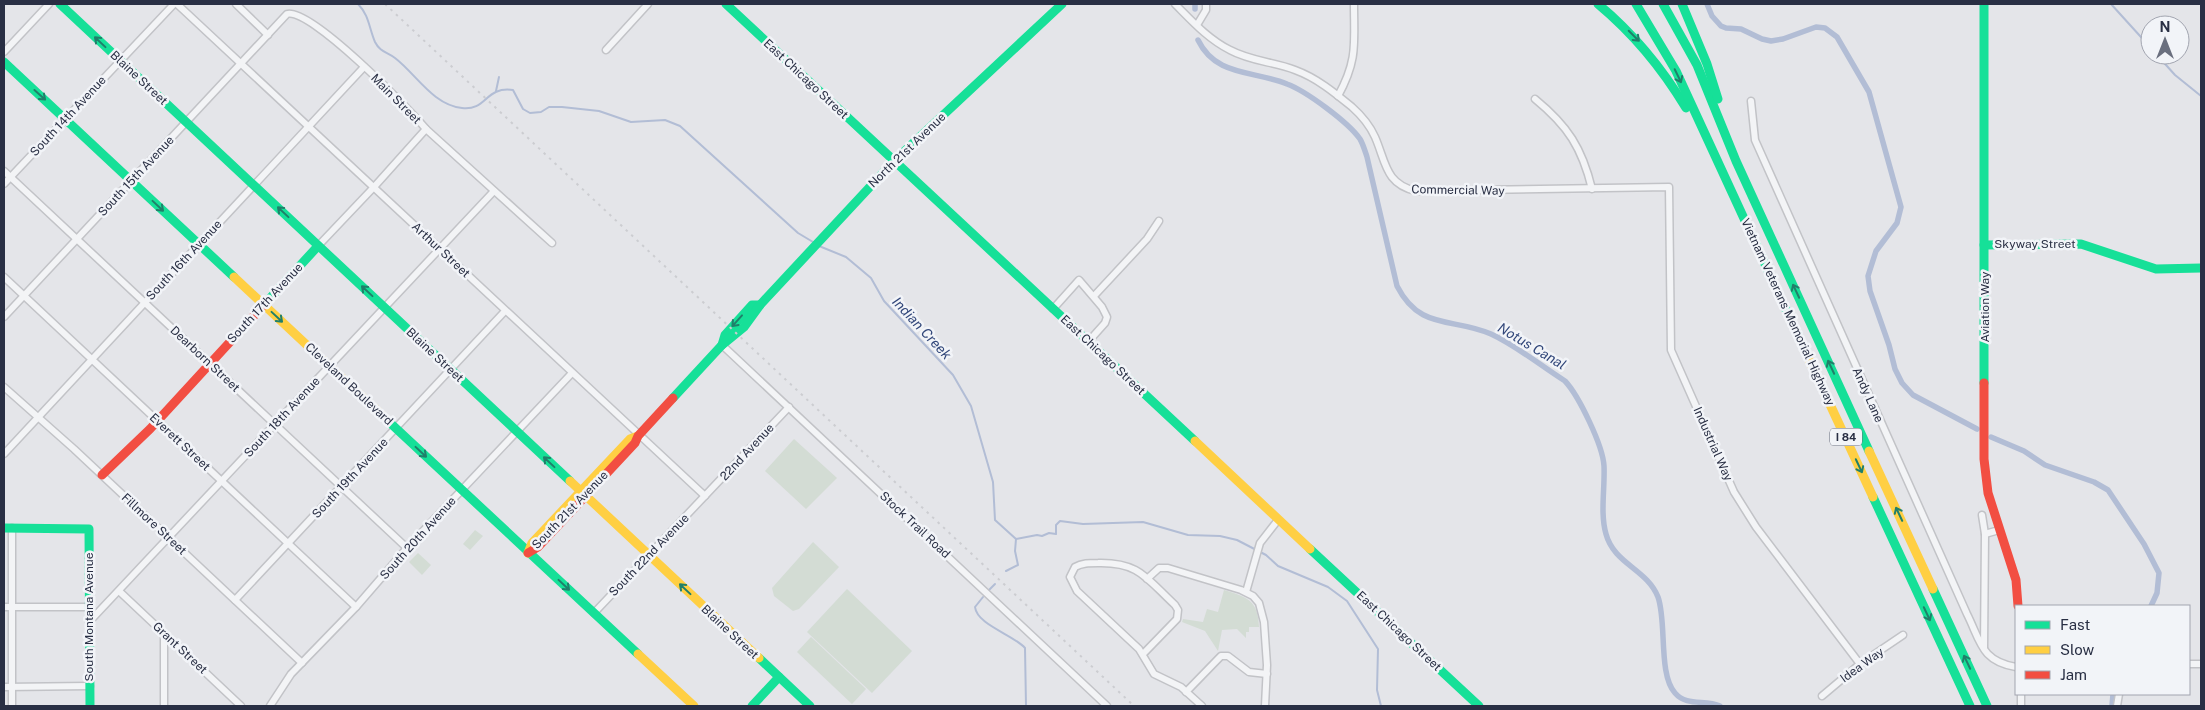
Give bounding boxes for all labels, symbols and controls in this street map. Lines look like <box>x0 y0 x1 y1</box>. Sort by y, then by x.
north arrow <box>2140 15 2190 65</box>
text: N <box>2160 19 2170 35</box>
one-way arrow <box>1628 30 1640 42</box>
one-way arrow <box>94 36 106 48</box>
street label: East Chicago Street <box>761 36 851 122</box>
street label: Blaine Street <box>108 48 171 108</box>
one-way arrow <box>1674 68 1683 83</box>
street label: Main Street <box>368 71 424 127</box>
street label: South 14th Avenue <box>27 73 109 159</box>
one-way arrow <box>33 89 46 100</box>
street label: North 21st Avenue <box>866 110 949 190</box>
street label: South 15th Avenue <box>95 133 177 219</box>
street label: Commercial Way <box>1411 182 1505 198</box>
one-way arrow <box>152 200 165 212</box>
one-way arrow <box>276 206 289 218</box>
street label: Vietnam Veterans Memorial Highway <box>1738 216 1838 408</box>
street label: South 16th Avenue <box>143 217 225 303</box>
street label: Arthur Street <box>409 220 473 281</box>
street label: Skyway Street <box>1994 237 2076 251</box>
street label: South 17th Avenue <box>224 260 306 346</box>
street label: Aviation Way <box>1978 271 1992 342</box>
one-way arrow <box>1791 284 1801 299</box>
one-way arrow <box>361 285 373 297</box>
water label: Indian Creek <box>889 294 955 363</box>
one-way arrow <box>270 311 283 323</box>
street label: East Chicago Street <box>1058 312 1148 398</box>
one-way arrow <box>732 314 743 327</box>
water label: Notus Canal <box>1495 319 1569 373</box>
street label: Dearborn Street <box>167 323 243 395</box>
street label: Blaine Street <box>404 325 467 385</box>
street label: Cleveland Boulevard <box>302 340 396 428</box>
one-way arrow <box>1826 360 1835 375</box>
street label: Andy Lane <box>1850 365 1886 425</box>
street label: South 18th Avenue <box>241 374 323 460</box>
street label: Industrial Way <box>1690 405 1736 484</box>
street label: Everett Street <box>147 410 213 474</box>
street label: 22nd Avenue <box>717 421 777 483</box>
road number: I 84 <box>1830 428 1862 446</box>
street label: South 19th Avenue <box>309 435 391 521</box>
one-way arrow <box>414 446 427 458</box>
one-way arrow <box>543 456 556 468</box>
one-way arrow <box>1855 458 1864 473</box>
street label: South 21st Avenue <box>529 468 611 552</box>
street label: Stock Trail Road <box>877 489 953 561</box>
street label: Fillmore Street <box>119 490 190 558</box>
street label: South 20th Avenue <box>377 494 459 582</box>
one-way arrow <box>1894 507 1903 522</box>
street label: South 22nd Avenue <box>606 511 692 599</box>
street label: South Montana Avenue <box>82 552 96 682</box>
one-way arrow <box>557 579 570 591</box>
one-way arrow <box>679 583 691 595</box>
street label: East Chicago Street <box>1354 588 1444 674</box>
street label: Blaine Street <box>699 602 762 662</box>
legend <box>2015 605 2190 695</box>
one-way arrow <box>1923 606 1932 621</box>
text: Fast <box>2060 616 2090 633</box>
street label: Grant Street <box>150 619 210 677</box>
text: Slow <box>2060 641 2095 658</box>
street label: Idea Way <box>1838 644 1887 685</box>
one-way arrow <box>1962 655 1971 670</box>
text: Jam <box>2060 666 2087 683</box>

